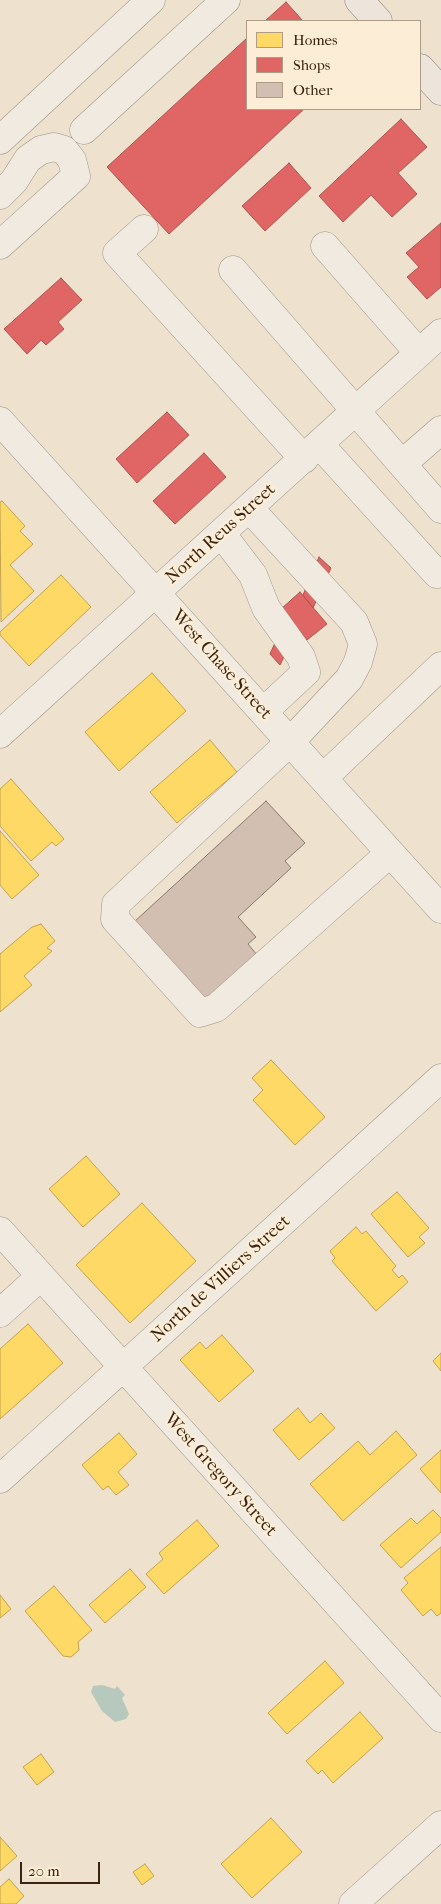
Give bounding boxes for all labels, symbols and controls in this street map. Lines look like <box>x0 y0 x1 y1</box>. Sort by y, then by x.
legend <box>246 20 421 110</box>
text: Homes <box>293 31 338 49</box>
text: Shops <box>293 56 330 74</box>
text: Other <box>293 81 332 99</box>
street label: North Reus Street <box>162 479 280 589</box>
street label: West Chase Street <box>166 606 276 724</box>
street label: North de Villiers Street <box>147 1211 295 1347</box>
street label: West Gregory Street <box>159 1409 281 1541</box>
scale bar <box>22 1852 102 1884</box>
text: 20 m <box>28 1862 60 1880</box>

